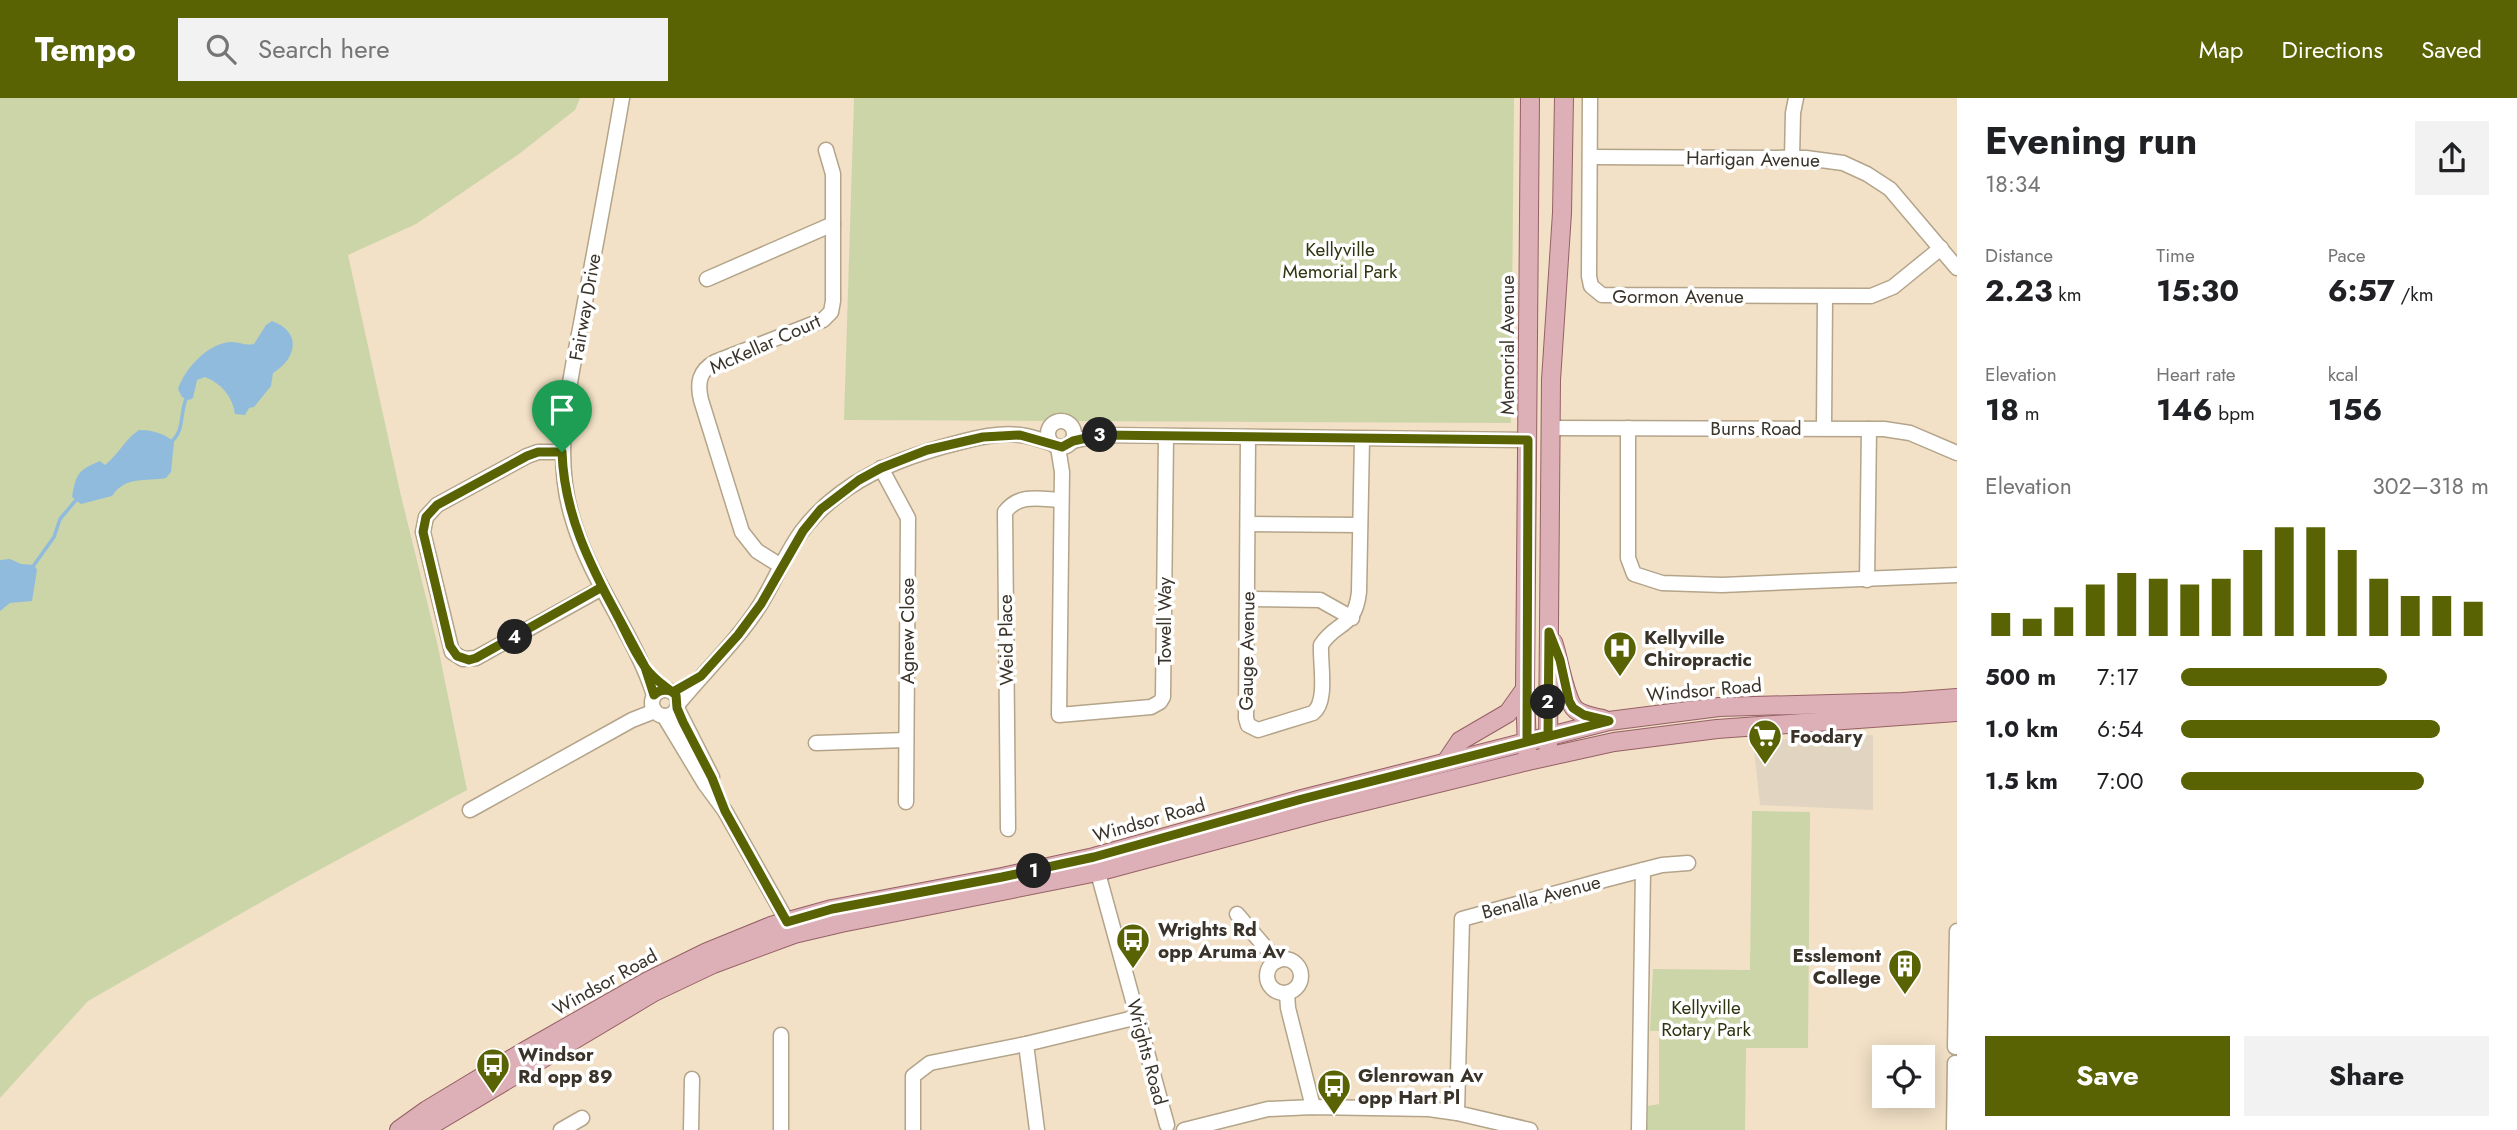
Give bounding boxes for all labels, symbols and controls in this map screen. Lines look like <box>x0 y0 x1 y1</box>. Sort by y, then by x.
search box <box>178 18 668 81</box>
text: Tempo <box>35 26 136 73</box>
icon: search <box>202 30 240 68</box>
text: Search here <box>258 30 390 68</box>
text: Map <box>2199 32 2244 67</box>
text: Directions <box>2282 32 2383 67</box>
text: Saved <box>2421 32 2482 67</box>
text: Evening run <box>1985 113 2197 168</box>
button: share <box>2415 121 2489 195</box>
street label: Hartigan Avenue <box>1686 144 1820 174</box>
text: 18:34 <box>1985 167 2041 201</box>
park label: Kellyville Memorial Park <box>1283 236 1398 285</box>
text: Distance <box>1985 242 2053 269</box>
text: Time <box>2156 242 2195 269</box>
text: Pace <box>2328 242 2366 269</box>
street label: Fairway Drive <box>562 251 608 363</box>
text: 2.23 <box>1985 269 2053 312</box>
text: 15:30 <box>2156 269 2239 312</box>
text: 6:57 <box>2328 269 2395 312</box>
street label: Memorial Avenue <box>1494 275 1521 415</box>
text: km <box>2053 281 2082 308</box>
text: /km <box>2395 281 2434 308</box>
street label: Gormon Avenue <box>1612 283 1744 310</box>
street label: McKellar Court <box>705 307 825 381</box>
text: Elevation <box>1985 361 2057 388</box>
text: Heart rate <box>2156 361 2236 388</box>
text: kcal <box>2328 361 2358 388</box>
pin <box>532 380 592 452</box>
text: 18 <box>1985 388 2019 431</box>
text: 146 <box>2156 388 2213 431</box>
text: 156 <box>2328 388 2382 431</box>
icon: arrive <box>543 391 581 429</box>
text: m <box>2019 400 2040 427</box>
text: bpm <box>2213 400 2255 427</box>
street label: Burns Road <box>1710 415 1802 442</box>
pin: 3 <box>1082 418 1118 452</box>
text: 3 <box>1094 421 1105 448</box>
text: Elevation <box>1985 469 2072 503</box>
text: 302–318 m <box>2372 469 2489 503</box>
street label: Towell Way <box>1151 576 1178 665</box>
street label: Agnew Close <box>894 577 921 684</box>
street label: Gauge Avenue <box>1232 591 1262 711</box>
street label: Weid Place <box>992 594 1020 686</box>
pin: 4 <box>498 620 532 654</box>
text: 4 <box>508 623 521 650</box>
place label: Kellyville Chiropractic <box>1644 624 1752 673</box>
hospital icon: Kellyville Chiropractic <box>1601 629 1639 678</box>
text: 500 m <box>1985 660 2056 694</box>
text: 7:17 <box>2097 660 2138 694</box>
street label: Windsor Road <box>1645 672 1763 708</box>
pin: 2 <box>1530 684 1566 720</box>
text: 2 <box>1541 688 1554 715</box>
text: 1.0 km <box>1985 712 2058 746</box>
text: 6:54 <box>2097 712 2144 746</box>
supermarket icon: Foodary <box>1746 717 1784 766</box>
place label: Foodary <box>1790 723 1864 750</box>
text: 1.5 km <box>1985 764 2058 798</box>
text: 7:00 <box>2097 764 2144 798</box>
street label: Windsor Road <box>1090 791 1208 849</box>
pin: 1 <box>1016 854 1052 888</box>
text: 1 <box>1029 857 1038 884</box>
street label: Benalla Avenue <box>1478 868 1604 926</box>
place label: Wrights Rd opp Aruma Av <box>1158 916 1287 965</box>
bus stop icon: Wrights Rd opp Aruma Av <box>1114 921 1152 970</box>
street label: Windsor Road <box>548 942 662 1022</box>
place label: Esslemont College <box>1792 942 1881 991</box>
building icon: Esslemont College <box>1886 947 1924 996</box>
park label: Kellyville Rotary Park <box>1661 994 1751 1043</box>
street label: Wrights Road <box>1120 996 1174 1108</box>
button: Save <box>1985 1036 2230 1116</box>
button: Share <box>2244 1036 2489 1116</box>
place label: Windsor Rd opp 89 <box>518 1041 613 1090</box>
map controls <box>1872 1045 1935 1108</box>
button: locate <box>1872 1045 1935 1108</box>
bus stop icon: Windsor Rd opp 89 <box>474 1046 512 1095</box>
place label: Glenrowan Av opp Hart Pl <box>1358 1062 1484 1111</box>
bus stop icon: Glenrowan Av opp Hart Pl <box>1315 1067 1353 1116</box>

